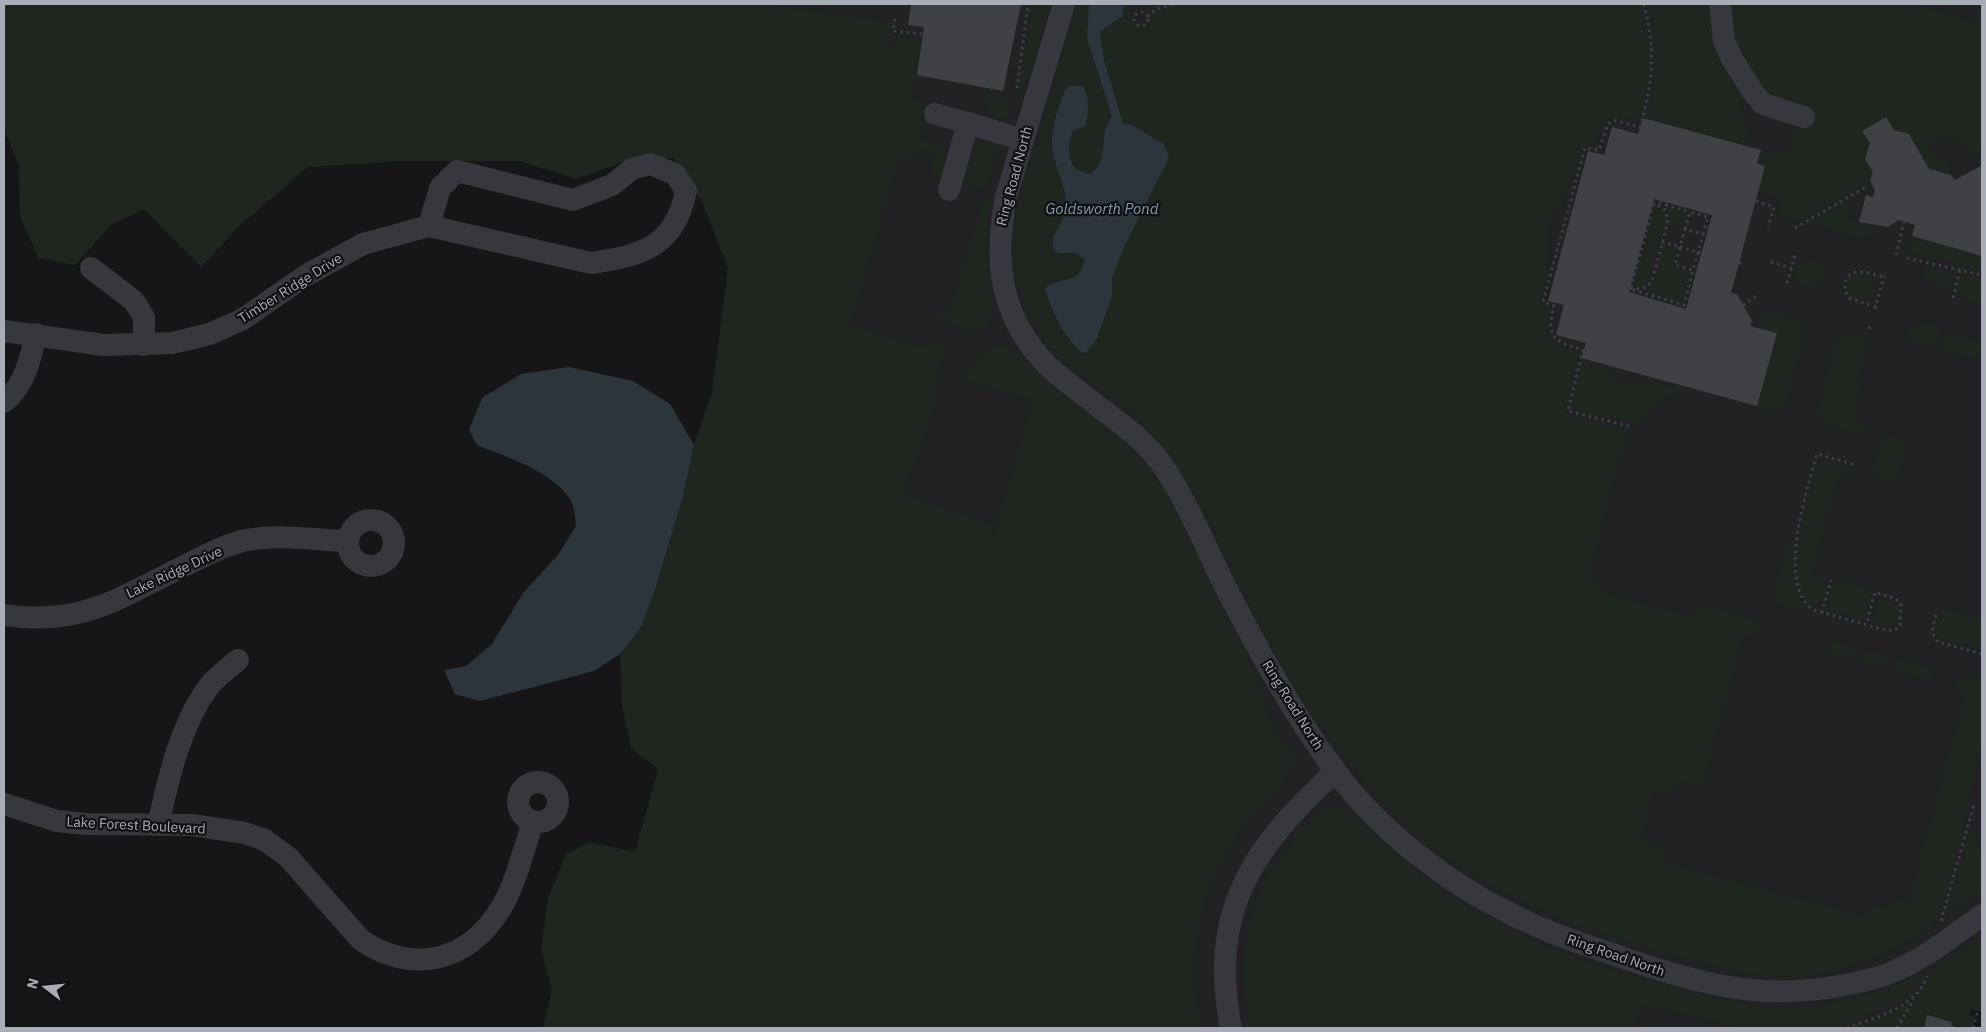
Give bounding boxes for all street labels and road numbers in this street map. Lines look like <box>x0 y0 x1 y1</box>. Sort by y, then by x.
street label: Ring Road North <box>992 124 1036 228</box>
street label: Timber Ridge Drive <box>235 249 346 327</box>
street label: Lake Ridge Drive <box>123 542 225 602</box>
street label: Ring Road North <box>1258 657 1328 753</box>
street label: Lake Forest Boulevard <box>66 812 206 838</box>
street label: Ring Road North <box>1565 930 1667 980</box>

